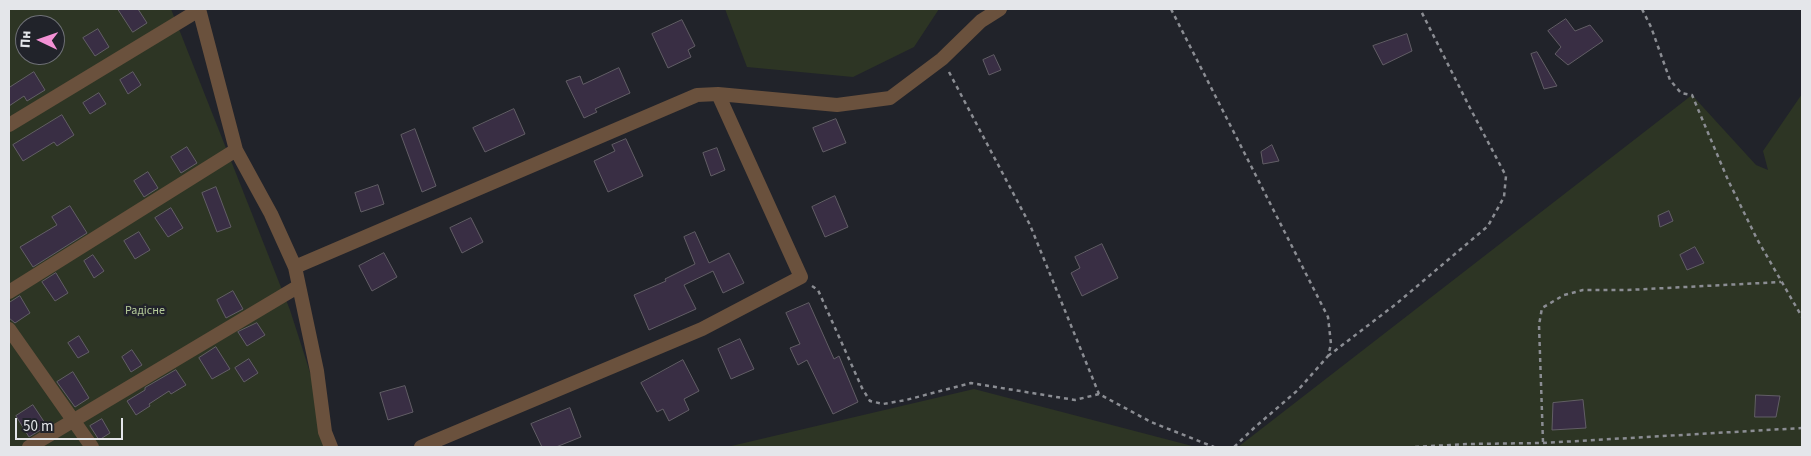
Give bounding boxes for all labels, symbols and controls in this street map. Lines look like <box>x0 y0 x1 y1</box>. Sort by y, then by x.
north arrow <box>15 15 65 65</box>
text: Пн <box>16 30 36 48</box>
park label: Радісне <box>125 304 165 318</box>
scale bar <box>18 408 125 440</box>
text: 50 m <box>23 416 53 437</box>

